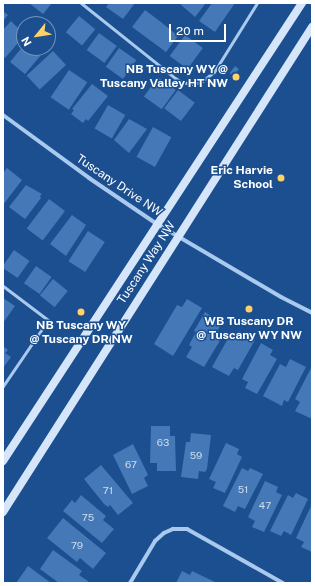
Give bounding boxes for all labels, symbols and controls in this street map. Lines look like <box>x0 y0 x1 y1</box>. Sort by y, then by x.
north arrow <box>16 16 56 56</box>
scale bar <box>171 16 228 42</box>
text: 20 m <box>176 24 204 38</box>
text: N <box>19 35 34 48</box>
place label: NB Tuscany WY @ Tuscany Valley HT NW <box>100 63 228 91</box>
marker: NB Tuscany WY @ Tuscany Valley HT NW <box>231 72 241 82</box>
street label: Tuscany Drive NW <box>73 152 165 220</box>
place label: Eric Harvie School <box>211 164 273 192</box>
marker: Eric Harvie School <box>276 173 286 183</box>
street label: Tuscany Way NW <box>115 219 179 307</box>
marker: WB Tuscany DR @ Tuscany WY NW <box>244 304 254 314</box>
marker: NB Tuscany WY @ Tuscany DR NW <box>76 307 86 317</box>
place label: WB Tuscany DR @ Tuscany WY NW <box>196 315 302 343</box>
place label: NB Tuscany WY @ Tuscany DR NW <box>29 319 133 347</box>
house number: 63 <box>157 437 169 449</box>
house number: 59 <box>190 450 202 462</box>
house number: 67 <box>125 459 137 471</box>
house number: 51 <box>238 484 248 496</box>
house number: 71 <box>103 485 113 497</box>
house number: 47 <box>259 500 271 512</box>
house number: 75 <box>82 512 94 524</box>
house number: 79 <box>71 540 83 552</box>

